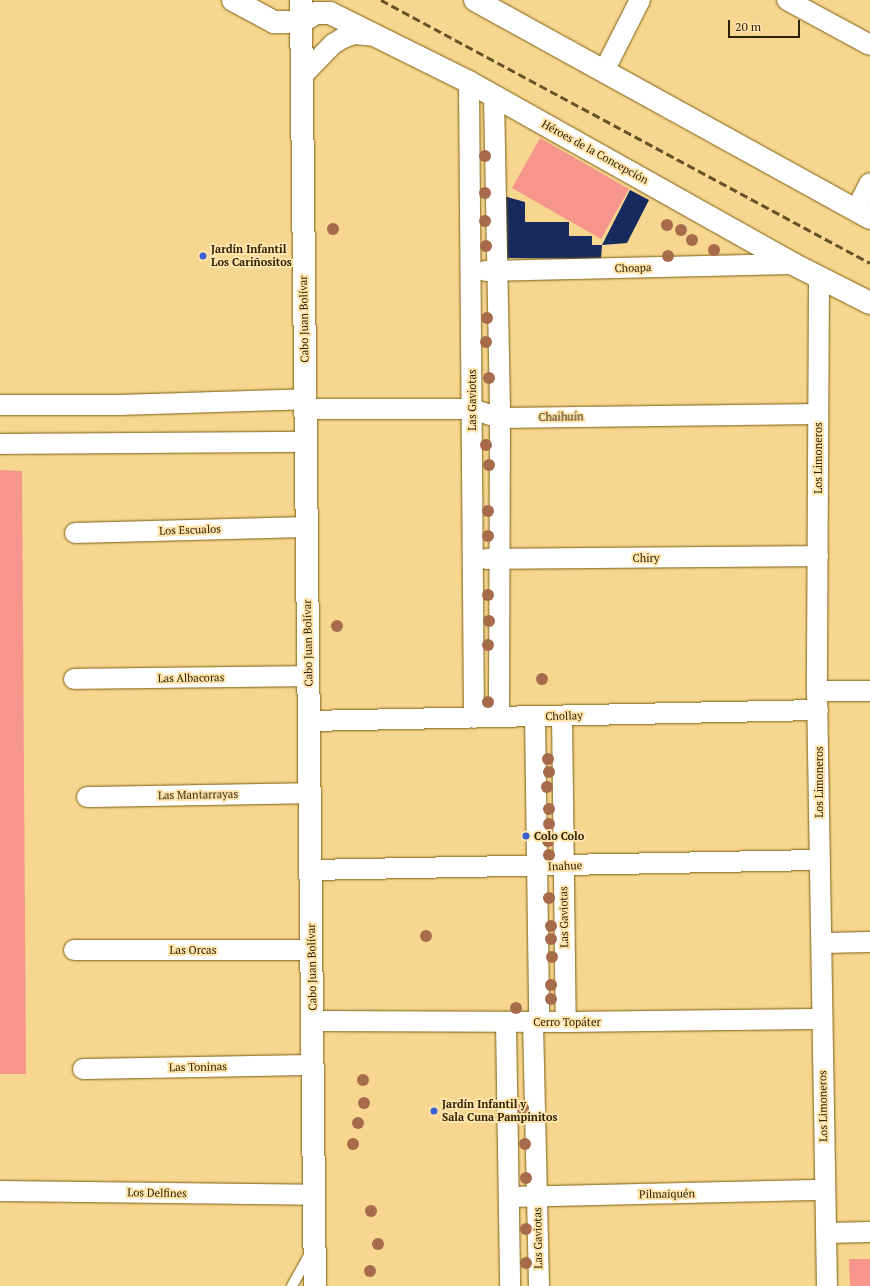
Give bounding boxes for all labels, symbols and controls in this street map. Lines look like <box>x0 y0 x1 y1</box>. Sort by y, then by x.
scale bar <box>730 12 802 38</box>
text: 20 m <box>735 19 761 34</box>
street label: Héroes de la Concepción <box>539 117 651 187</box>
place label: Jardín Infantil Los Cariñositos <box>211 243 292 269</box>
marker: Jardín Infantil Los Cariñositos <box>198 251 208 261</box>
street label: Choapa <box>614 261 652 275</box>
street label: Cabo Juan Bolívar <box>297 275 311 363</box>
street label: Las Gaviotas <box>465 369 479 431</box>
street label: Chaihuín <box>538 410 584 424</box>
street label: Los Limoneros <box>811 422 825 494</box>
street label: Los Escualos <box>159 522 221 538</box>
street label: Chiry <box>633 551 659 565</box>
street label: Cabo Juan Bolívar <box>301 599 315 687</box>
street label: Las Albacoras <box>157 671 225 685</box>
street label: Chollay <box>545 709 583 723</box>
street label: Los Limoneros <box>812 746 826 818</box>
street label: Las Mantarrayas <box>158 788 238 802</box>
place label: Colo Colo <box>534 829 584 843</box>
marker: Colo Colo <box>521 831 531 841</box>
street label: Inahue <box>548 859 582 873</box>
street label: Las Gaviotas <box>557 886 571 948</box>
street label: Cabo Juan Bolívar <box>305 923 319 1011</box>
street label: Las Orcas <box>170 943 216 957</box>
street label: Cerro Topáter <box>533 1015 601 1029</box>
street label: Las Toninas <box>169 1060 227 1074</box>
street label: Los Limoneros <box>816 1070 830 1142</box>
place label: Jardín Infantil y Sala Cuna Pampinitos <box>442 1098 557 1124</box>
marker: Jardín Infantil y Sala Cuna Pampinitos <box>429 1106 439 1116</box>
street label: Los Delfines <box>127 1186 187 1200</box>
street label: Pilmaiquén <box>639 1187 695 1201</box>
street label: Las Gaviotas <box>531 1207 545 1269</box>

